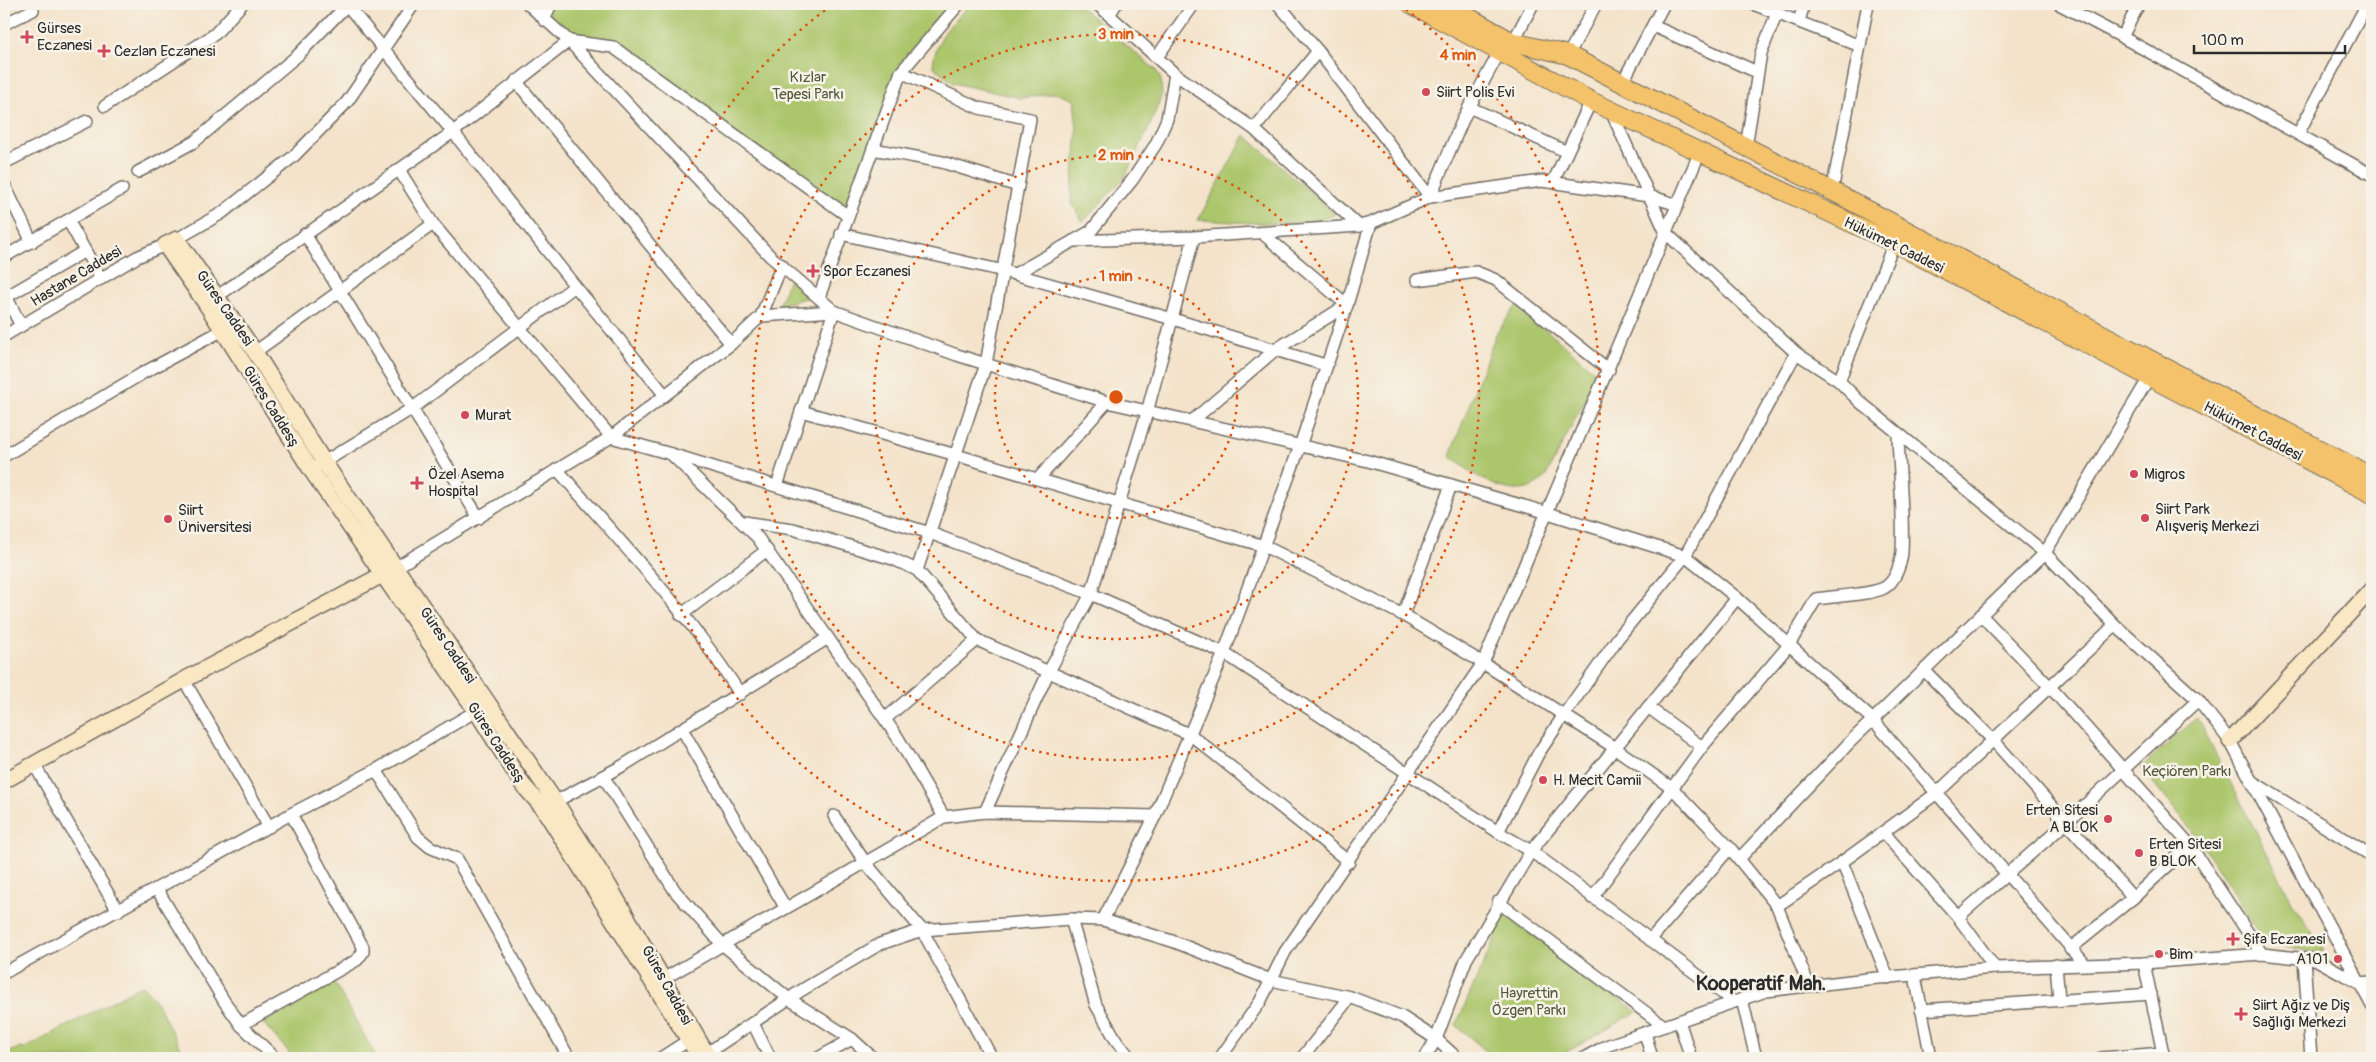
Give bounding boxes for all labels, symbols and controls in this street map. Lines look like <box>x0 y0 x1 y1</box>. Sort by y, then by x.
place label: Gürses Eczanesi <box>37 19 92 55</box>
scale bar <box>2194 22 2345 54</box>
text: 3 min <box>1098 25 1134 44</box>
marker: Gürses Eczanesi <box>21 31 33 43</box>
text: 100 m <box>2201 31 2244 50</box>
place label: Cezlan Eczanesi <box>114 42 216 61</box>
marker: Cezlan Eczanesi <box>98 45 110 57</box>
text: 4 min <box>1440 46 1477 65</box>
park label: Kızlar Tepesi Parkı <box>772 68 844 104</box>
place label: Siirt Polis Evi <box>1436 83 1515 102</box>
marker: Siirt Polis Evi <box>1420 86 1432 98</box>
text: 2 min <box>1098 146 1134 165</box>
street label: Hükümet Caddesi <box>1841 213 1947 278</box>
street label: Hastane Caddesi <box>27 242 125 311</box>
place label: Spor Eczanesi <box>823 262 911 281</box>
marker: Spor Eczanesi <box>807 265 819 277</box>
street label: Güres Caddesi <box>192 267 258 350</box>
text: 1 min <box>1099 267 1133 286</box>
street label: Güres Caddesş <box>238 362 303 451</box>
centre of rings <box>1107 388 1125 406</box>
street label: Hükümet Caddesi <box>2200 397 2306 466</box>
place label: Murat <box>475 406 512 425</box>
marker: Murat <box>459 409 471 421</box>
place label: Özel Asema Hospital <box>428 465 504 501</box>
place label: Migros <box>2144 465 2185 484</box>
marker: Migros <box>2128 468 2140 480</box>
marker: Özel Asema Hospital <box>410 476 424 490</box>
place label: Siirt Park Alışveriş Merkezi <box>2155 500 2259 536</box>
place label: Siirt Üniversitesi <box>178 501 252 537</box>
marker: Siirt Park Alışveriş Merkezi <box>2139 512 2151 524</box>
marker: Siirt Üniversitesi <box>162 513 174 525</box>
street label: Güres Caddesi <box>415 603 480 687</box>
street label: Güres Caddesş <box>463 699 529 786</box>
park label: Keçiören Parkı <box>2142 762 2232 781</box>
place label: H. Mecit Camii <box>1553 771 1642 790</box>
marker: H. Mecit Camii <box>1537 774 1549 786</box>
place label: Erten Sitesi A BLOK <box>2026 801 2098 837</box>
marker: Erten Sitesi A BLOK <box>2102 813 2114 825</box>
place label: Erten Sitesi B BLOK <box>2149 835 2222 871</box>
marker: Erten Sitesi B BLOK <box>2133 847 2145 859</box>
place label: Şifa Eczanesi <box>2243 930 2326 949</box>
marker: Şifa Eczanesi <box>2227 933 2239 945</box>
street label: Güres Caddesi <box>637 942 696 1029</box>
place label: Bim <box>2169 945 2193 964</box>
marker: Bim <box>2153 948 2165 960</box>
place label: A101 <box>2296 950 2328 969</box>
marker: A101 <box>2332 953 2344 965</box>
district label: Kooperatif Mah. <box>1696 971 1826 996</box>
park label: Hayrettin Özgen Parkı <box>1492 984 1566 1020</box>
place label: Siirt Ağız ve Diş Sağlığı Merkezi <box>2252 996 2350 1032</box>
marker: Siirt Ağız ve Diş Sağlığı Merkezi <box>2234 1007 2248 1021</box>

